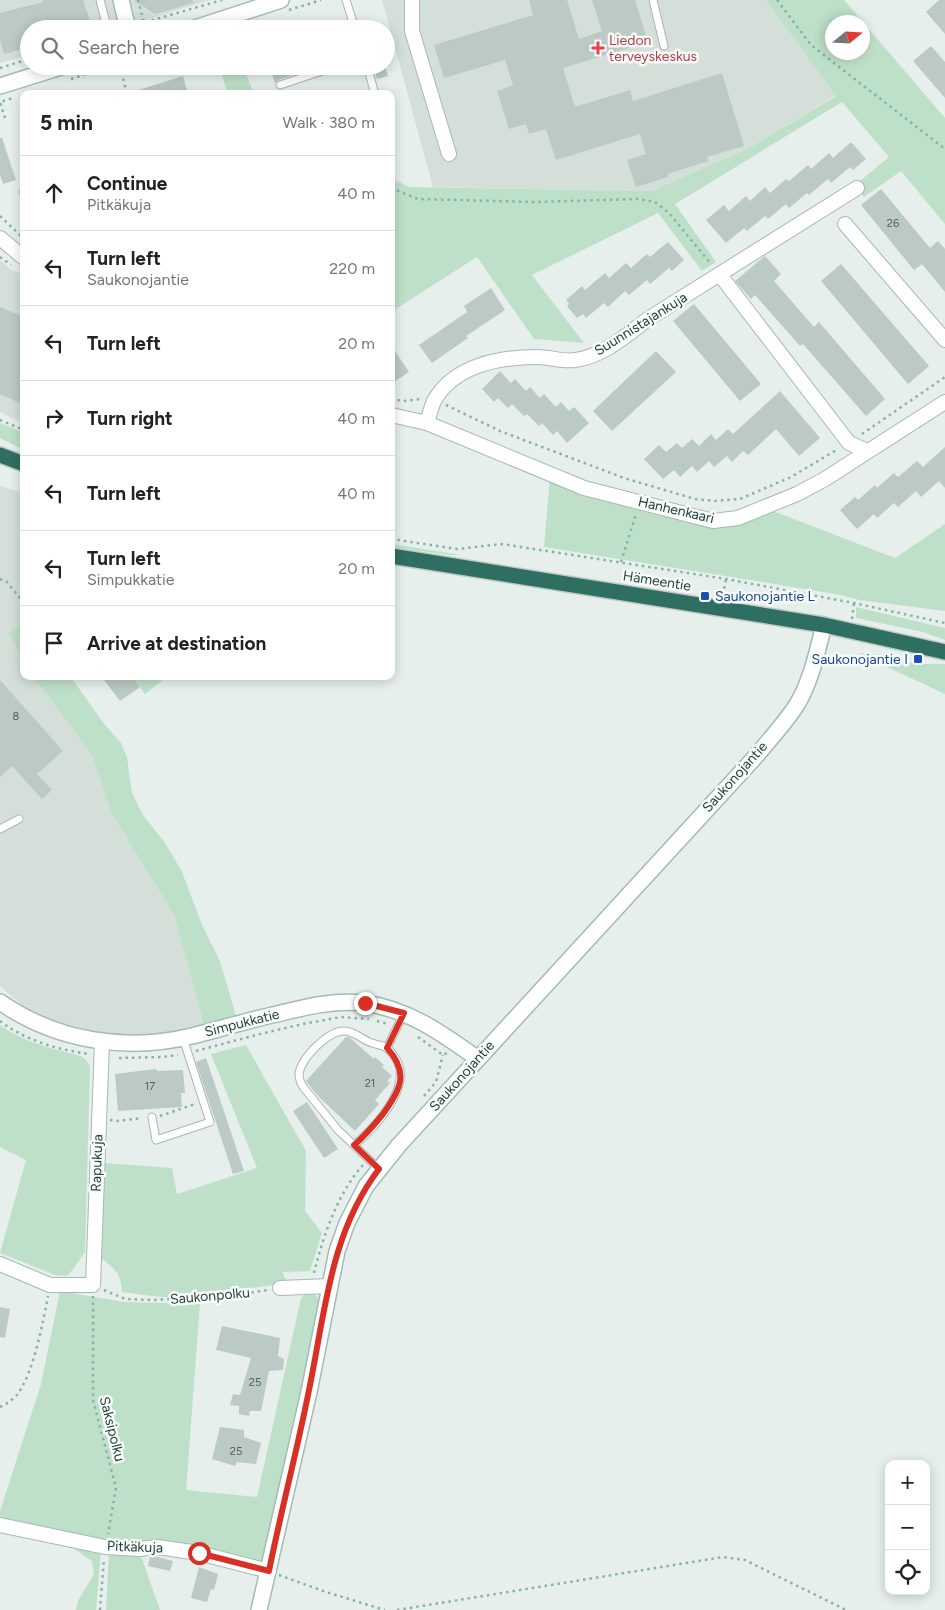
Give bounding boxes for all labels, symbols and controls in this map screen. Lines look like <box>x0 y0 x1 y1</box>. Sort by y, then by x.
north arrow <box>825 15 870 60</box>
search box <box>20 20 395 75</box>
place label: Liedon terveyskeskus <box>609 32 697 65</box>
icon: search <box>38 34 66 62</box>
text: Search here <box>78 36 180 59</box>
marker: Liedon terveyskeskus <box>591 41 605 55</box>
text: 5 min <box>40 110 93 135</box>
text: Walk · 380 m <box>283 113 375 132</box>
text: Continue <box>87 172 167 195</box>
icon: ahead <box>40 179 68 207</box>
text: 40 m <box>337 184 375 203</box>
text: Pitkäkuja <box>87 195 151 214</box>
house number: 26 <box>887 217 899 230</box>
text: Turn left <box>87 247 161 270</box>
icon: left <box>40 254 68 282</box>
text: 220 m <box>329 259 375 278</box>
text: Saukonojantie <box>87 270 189 289</box>
street label: Suunnistajankuja <box>591 289 691 359</box>
icon: left <box>40 329 68 357</box>
text: Turn left <box>87 332 161 355</box>
text: 20 m <box>338 334 375 353</box>
icon: right <box>40 404 68 432</box>
text: Turn right <box>87 407 173 430</box>
text: 40 m <box>337 409 375 428</box>
icon: left <box>40 479 68 507</box>
text: Turn left <box>87 482 161 505</box>
text: 40 m <box>337 484 375 503</box>
street label: Hanhenkaari <box>636 493 716 527</box>
text: Turn left <box>87 547 161 570</box>
icon: left <box>40 554 68 582</box>
text: 20 m <box>338 559 375 578</box>
street label: Hämeentie <box>622 567 693 595</box>
text: Simpukkatie <box>87 570 175 589</box>
place label: Saukonojantie L <box>715 588 816 605</box>
marker: Saukonojantie L <box>699 590 711 602</box>
icon: arrive <box>40 629 68 657</box>
text: Arrive at destination <box>87 632 266 655</box>
place label: Saukonojantie I <box>812 651 908 668</box>
marker: Saukonojantie I <box>912 653 924 665</box>
house number: 8 <box>13 710 20 723</box>
street label: Saukonojantie <box>699 738 771 816</box>
route end <box>354 992 377 1015</box>
street label: Simpukkatie <box>203 1005 282 1041</box>
street label: Saukonojantie <box>426 1037 498 1115</box>
house number: 21 <box>365 1077 375 1090</box>
house number: 17 <box>145 1080 155 1093</box>
street label: Rapukuja <box>88 1134 106 1192</box>
street label: Saukonpolku <box>169 1284 251 1308</box>
house number: 25 <box>249 1376 261 1389</box>
street label: Saksipolku <box>96 1395 128 1463</box>
house number: 25 <box>230 1445 242 1458</box>
map controls <box>885 1460 930 1595</box>
button: + <box>885 1460 930 1505</box>
button: − <box>885 1505 930 1550</box>
street label: Pitkäkuja <box>107 1538 163 1556</box>
route start <box>188 1542 211 1565</box>
button: locate <box>885 1550 930 1595</box>

